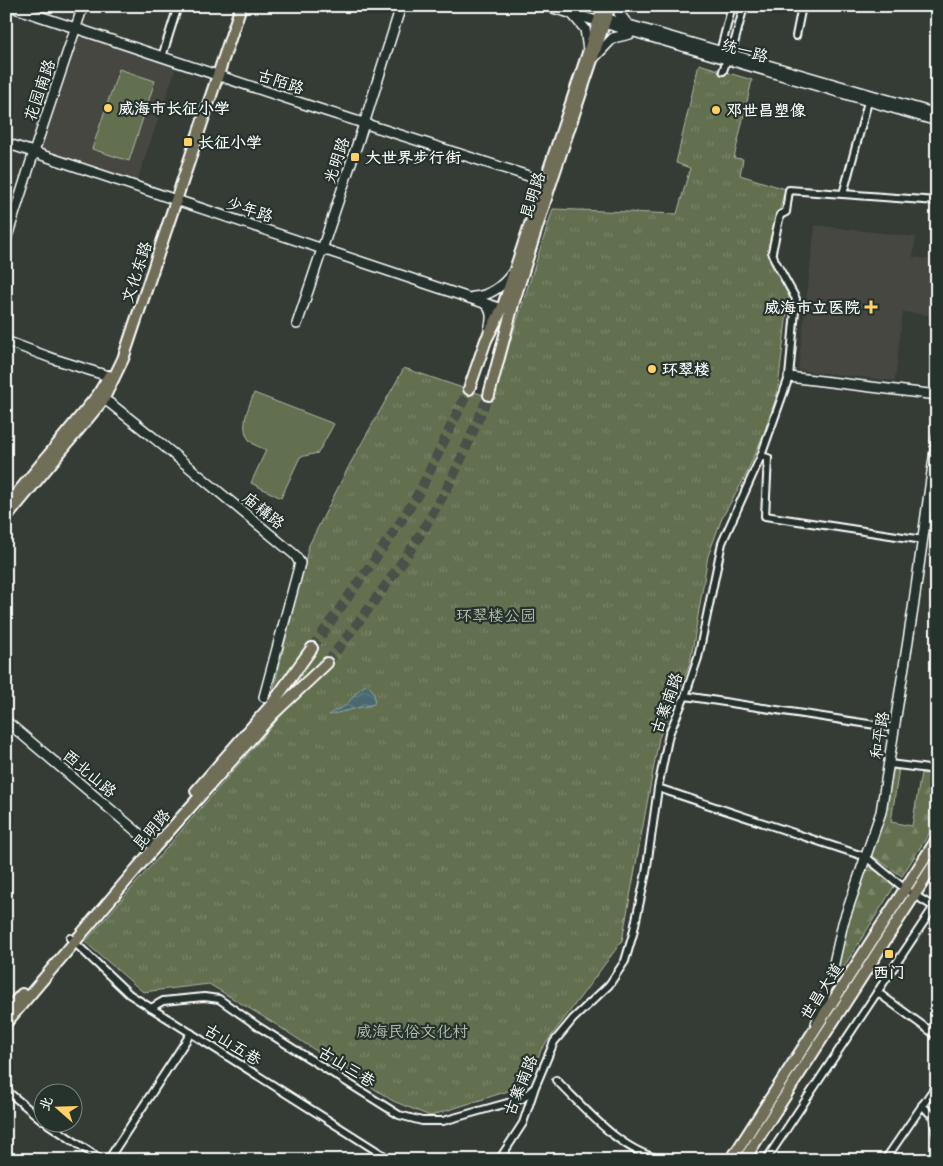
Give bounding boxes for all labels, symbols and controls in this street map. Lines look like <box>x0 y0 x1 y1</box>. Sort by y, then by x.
street label: 统一路 <box>719 35 771 67</box>
street label: 花园南路 <box>20 57 60 124</box>
street label: 古陌路 <box>255 65 307 99</box>
place label: 威海市长征小学 <box>118 99 230 119</box>
place label: 邓世昌塑像 <box>726 101 806 121</box>
marker: 威海市长征小学 <box>102 102 114 114</box>
marker: 邓世昌塑像 <box>710 104 722 116</box>
place label: 长征小学 <box>198 133 262 153</box>
street label: 光明路 <box>320 134 354 186</box>
marker: 长征小学 <box>182 136 194 148</box>
place label: 大世界步行街 <box>365 148 461 168</box>
marker: 大世界步行街 <box>349 151 361 163</box>
street label: 昆明路 <box>516 169 550 221</box>
street label: 少年路 <box>224 193 276 227</box>
street label: 文化东路 <box>118 239 156 306</box>
place label: 威海市立医院 <box>764 298 860 318</box>
marker: 威海市立医院 <box>864 300 878 314</box>
place label: 环翠楼 <box>662 360 710 380</box>
marker: 环翠楼 <box>646 363 658 375</box>
street label: 庙耩路 <box>238 488 288 534</box>
park label: 环翠楼公园 <box>456 606 536 626</box>
street label: 古寨南路 <box>647 670 687 737</box>
street label: 和平路 <box>866 710 894 760</box>
street label: 西北山路 <box>58 746 120 802</box>
street label: 昆明路 <box>128 805 175 854</box>
marker: 西门 <box>883 948 895 960</box>
street label: 世昌大道 <box>796 959 848 1024</box>
place label: 西门 <box>873 963 905 983</box>
street label: 古山五巷 <box>200 1019 265 1070</box>
park label: 威海民俗文化村 <box>356 1022 468 1042</box>
street label: 古山三巷 <box>314 1041 379 1092</box>
street label: 古寨南路 <box>500 1052 542 1119</box>
north arrow <box>32 1084 82 1134</box>
text: 北 <box>36 1094 57 1113</box>

